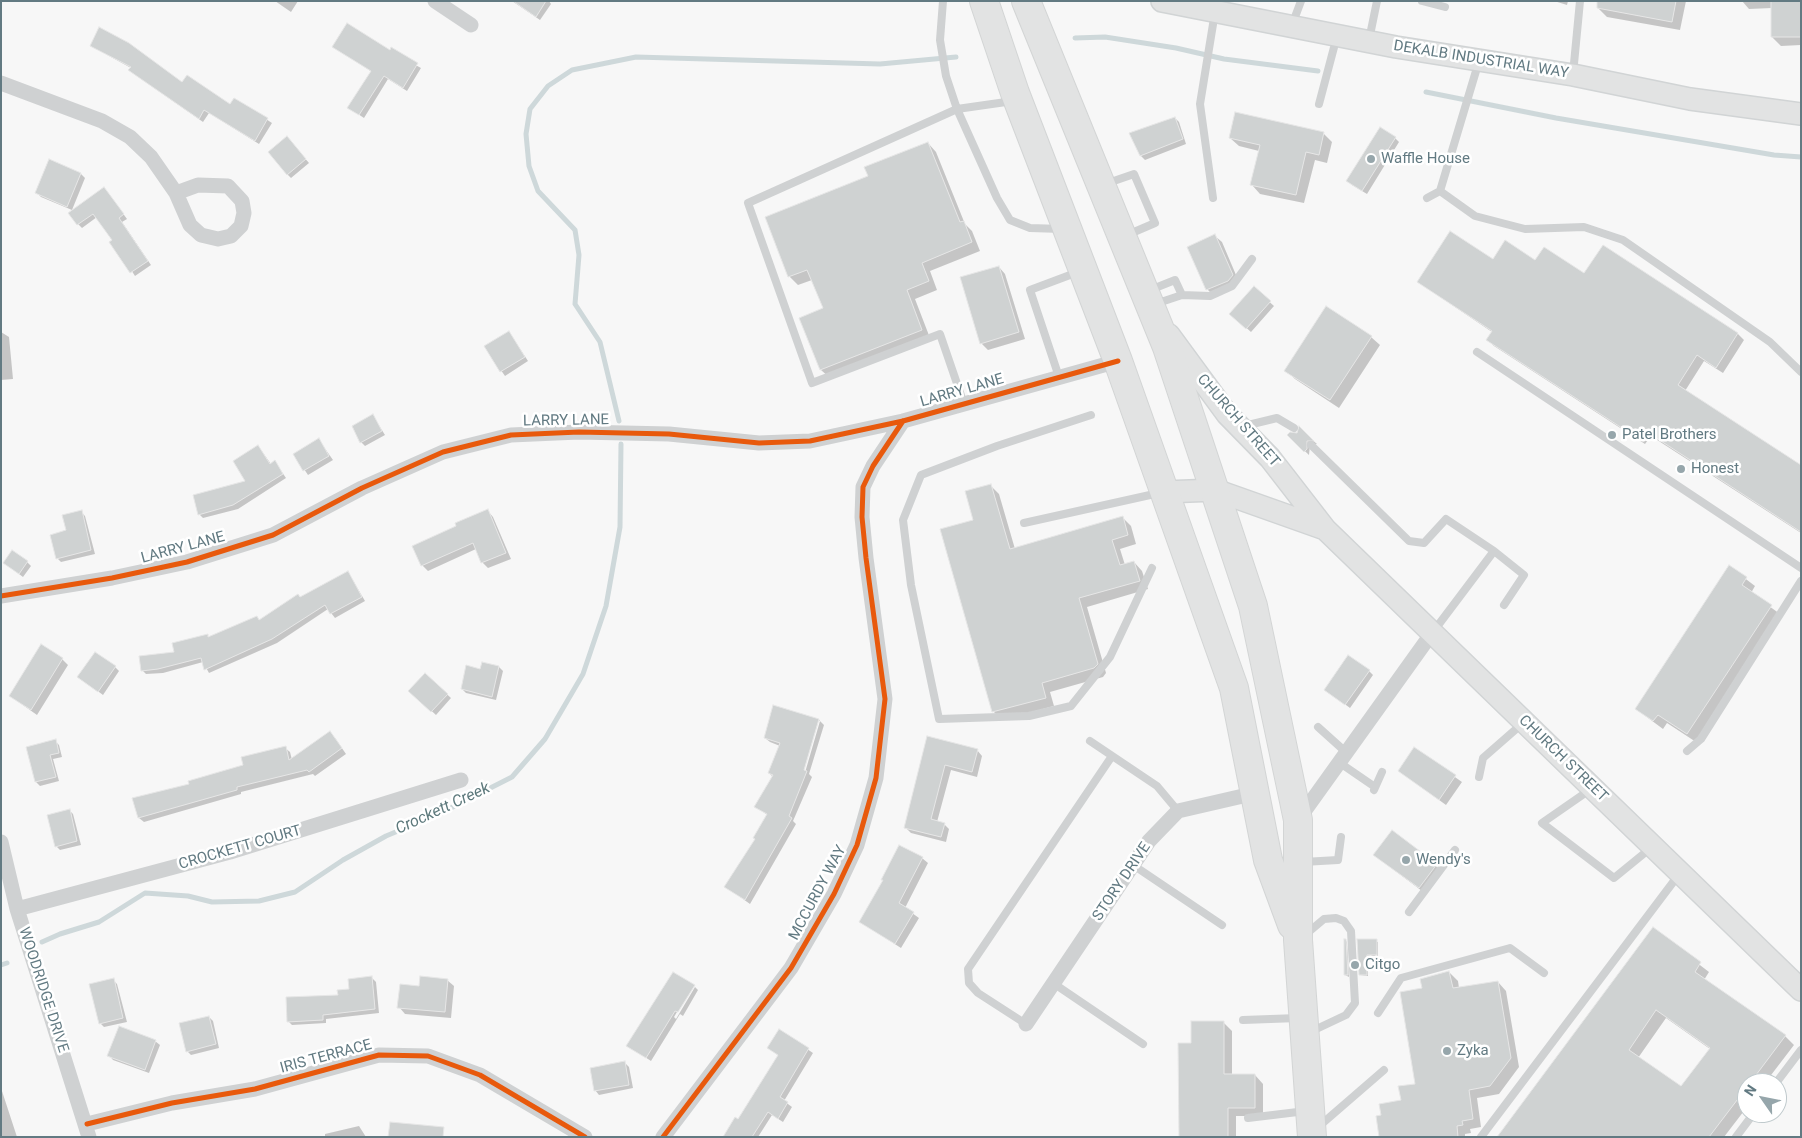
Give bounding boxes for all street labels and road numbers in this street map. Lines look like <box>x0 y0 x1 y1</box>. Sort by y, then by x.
street label: DEKALB INDUSTRIAL WAY <box>1392 37 1570 83</box>
street label: LARRY LANE <box>918 370 1006 412</box>
street label: CHURCH STREET <box>1193 371 1283 471</box>
street label: LARRY LANE <box>523 411 609 431</box>
street label: LARRY LANE <box>139 528 227 568</box>
street label: CHURCH STREET <box>1515 712 1611 806</box>
street label: CROCKETT COURT <box>177 822 303 874</box>
street label: STORY DRIVE <box>1089 839 1155 925</box>
street label: MCCURDY WAY <box>785 842 851 944</box>
street label: WOODRIDGE DRIVE <box>14 925 72 1055</box>
street label: IRIS TERRACE <box>278 1036 374 1078</box>

